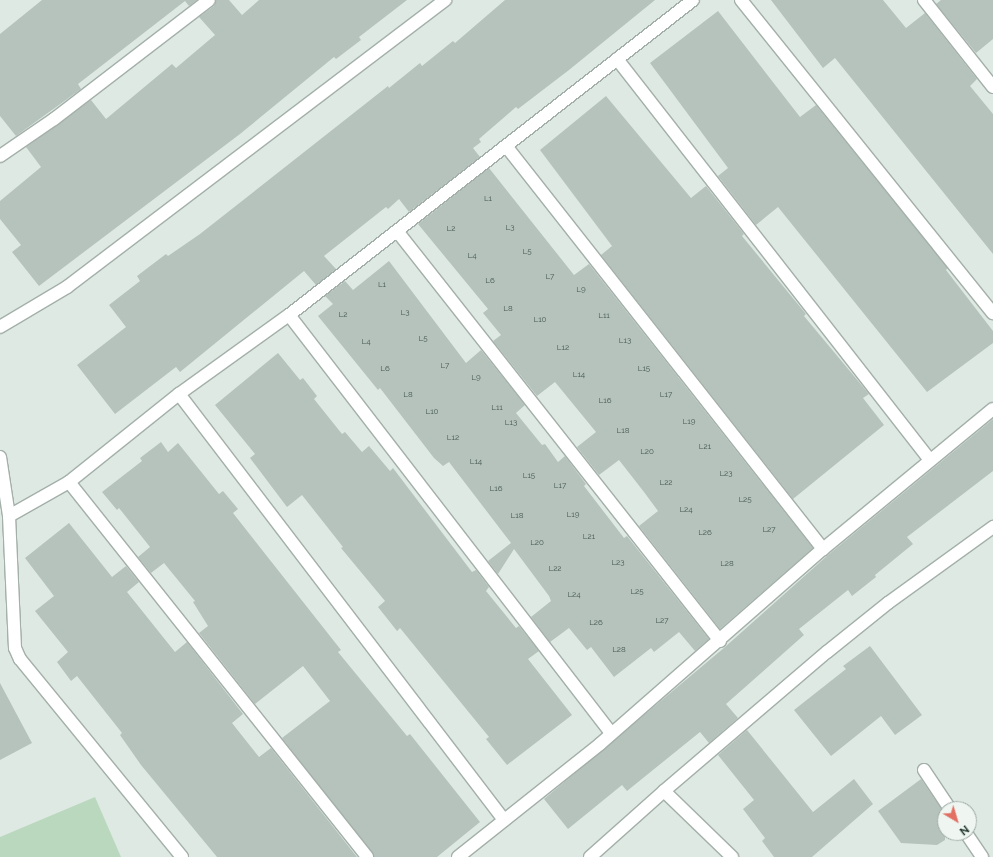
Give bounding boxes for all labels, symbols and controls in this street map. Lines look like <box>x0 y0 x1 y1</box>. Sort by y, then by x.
house number: L1 <box>484 194 492 204</box>
house number: L3 <box>506 223 514 233</box>
house number: L2 <box>447 224 455 234</box>
house number: L5 <box>522 247 532 257</box>
house number: L4 <box>467 251 477 261</box>
house number: L7 <box>546 272 554 282</box>
house number: L6 <box>485 276 495 286</box>
house number: L1 <box>378 280 386 290</box>
house number: L9 <box>576 285 586 295</box>
house number: L8 <box>503 304 513 314</box>
house number: L3 <box>401 308 409 318</box>
house number: L2 <box>339 310 347 320</box>
house number: L11 <box>598 311 610 321</box>
house number: L10 <box>534 315 546 325</box>
house number: L5 <box>418 334 428 344</box>
house number: L13 <box>619 336 631 346</box>
house number: L4 <box>361 337 371 347</box>
house number: L12 <box>557 343 569 353</box>
house number: L7 <box>441 361 449 371</box>
house number: L6 <box>380 364 390 374</box>
house number: L15 <box>638 364 650 374</box>
house number: L14 <box>573 370 585 380</box>
house number: L9 <box>471 373 481 383</box>
house number: L8 <box>403 390 413 400</box>
house number: L17 <box>660 390 672 400</box>
house number: L16 <box>599 396 611 406</box>
house number: L11 <box>491 403 503 413</box>
house number: L10 <box>426 407 438 417</box>
house number: L19 <box>683 417 695 427</box>
house number: L13 <box>505 418 517 428</box>
house number: L18 <box>617 426 629 436</box>
house number: L12 <box>447 433 459 443</box>
house number: L21 <box>699 442 711 452</box>
house number: L20 <box>640 447 654 457</box>
house number: L14 <box>470 457 482 467</box>
house number: L23 <box>719 469 733 479</box>
house number: L15 <box>523 471 535 481</box>
house number: L22 <box>660 478 672 488</box>
house number: L17 <box>554 481 566 491</box>
house number: L16 <box>490 484 502 494</box>
house number: L25 <box>738 495 752 505</box>
house number: L24 <box>679 505 693 515</box>
house number: L19 <box>567 510 579 520</box>
house number: L18 <box>511 511 523 521</box>
house number: L27 <box>762 525 776 535</box>
house number: L26 <box>698 528 712 538</box>
house number: L21 <box>583 532 595 542</box>
house number: L20 <box>530 538 544 548</box>
house number: L23 <box>611 558 625 568</box>
house number: L28 <box>720 559 734 569</box>
house number: L22 <box>549 564 561 574</box>
house number: L25 <box>630 587 644 597</box>
house number: L24 <box>567 590 581 600</box>
house number: L27 <box>655 616 669 626</box>
house number: L26 <box>589 618 603 628</box>
house number: L28 <box>612 645 626 655</box>
north arrow <box>937 801 977 841</box>
text: N <box>957 822 971 838</box>

